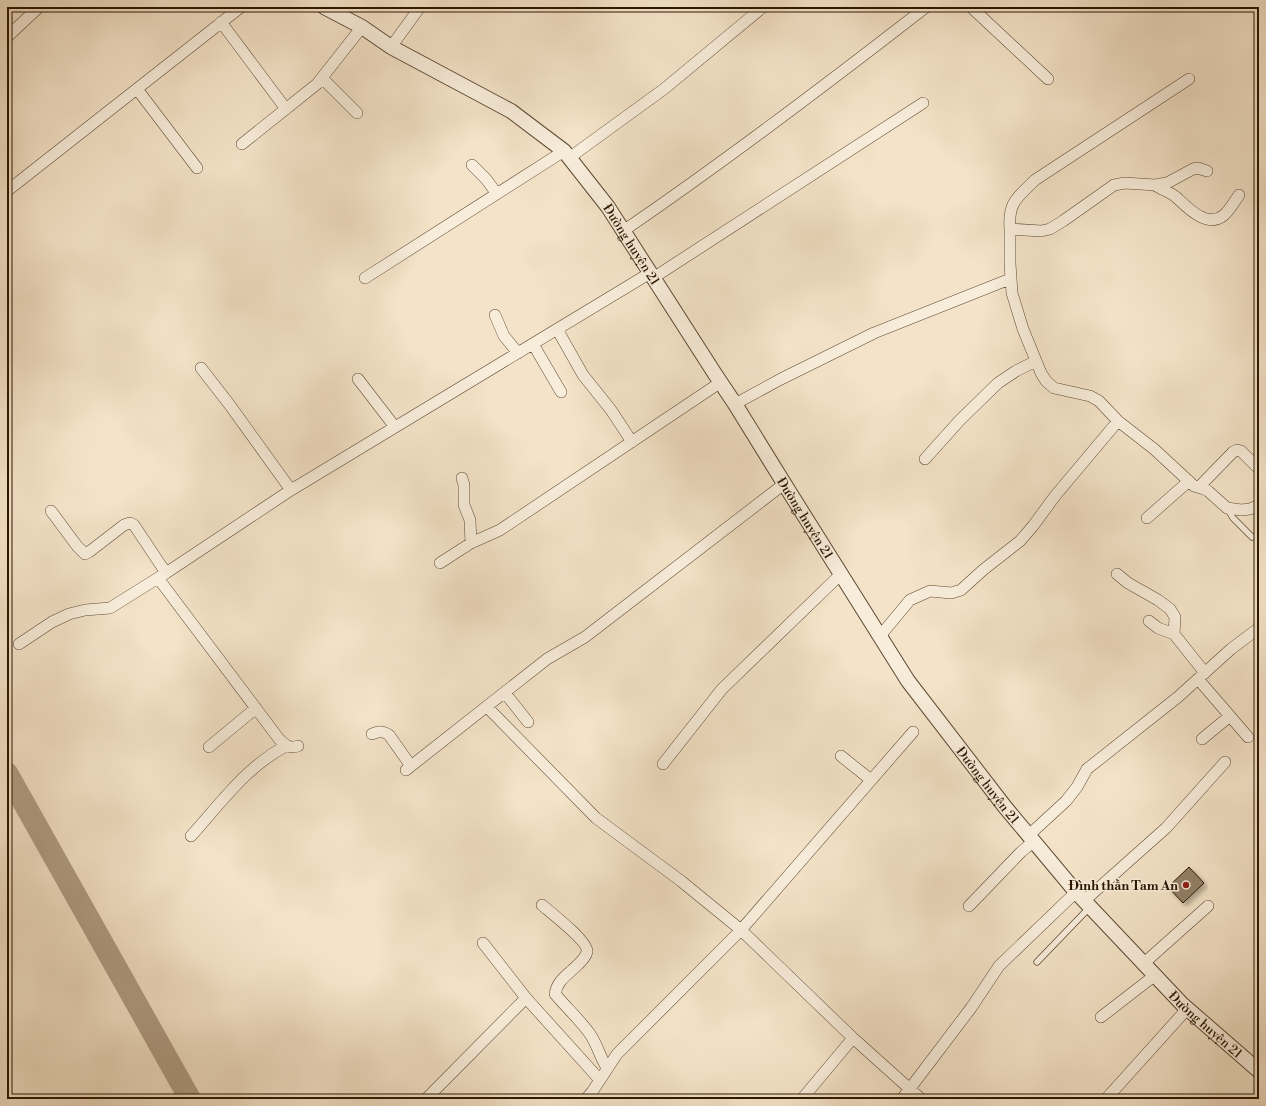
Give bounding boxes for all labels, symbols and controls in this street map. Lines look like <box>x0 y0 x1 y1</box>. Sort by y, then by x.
street label: Đường huyện 21 <box>599 201 663 289</box>
street label: Đường huyện 21 <box>773 474 837 562</box>
street label: Đường huyện 21 <box>952 744 1023 828</box>
place label: Đình thần Tam An <box>1068 878 1178 894</box>
marker: Đình thần Tam An <box>1181 880 1191 890</box>
street label: Đường huyện 21 <box>1165 988 1246 1062</box>

